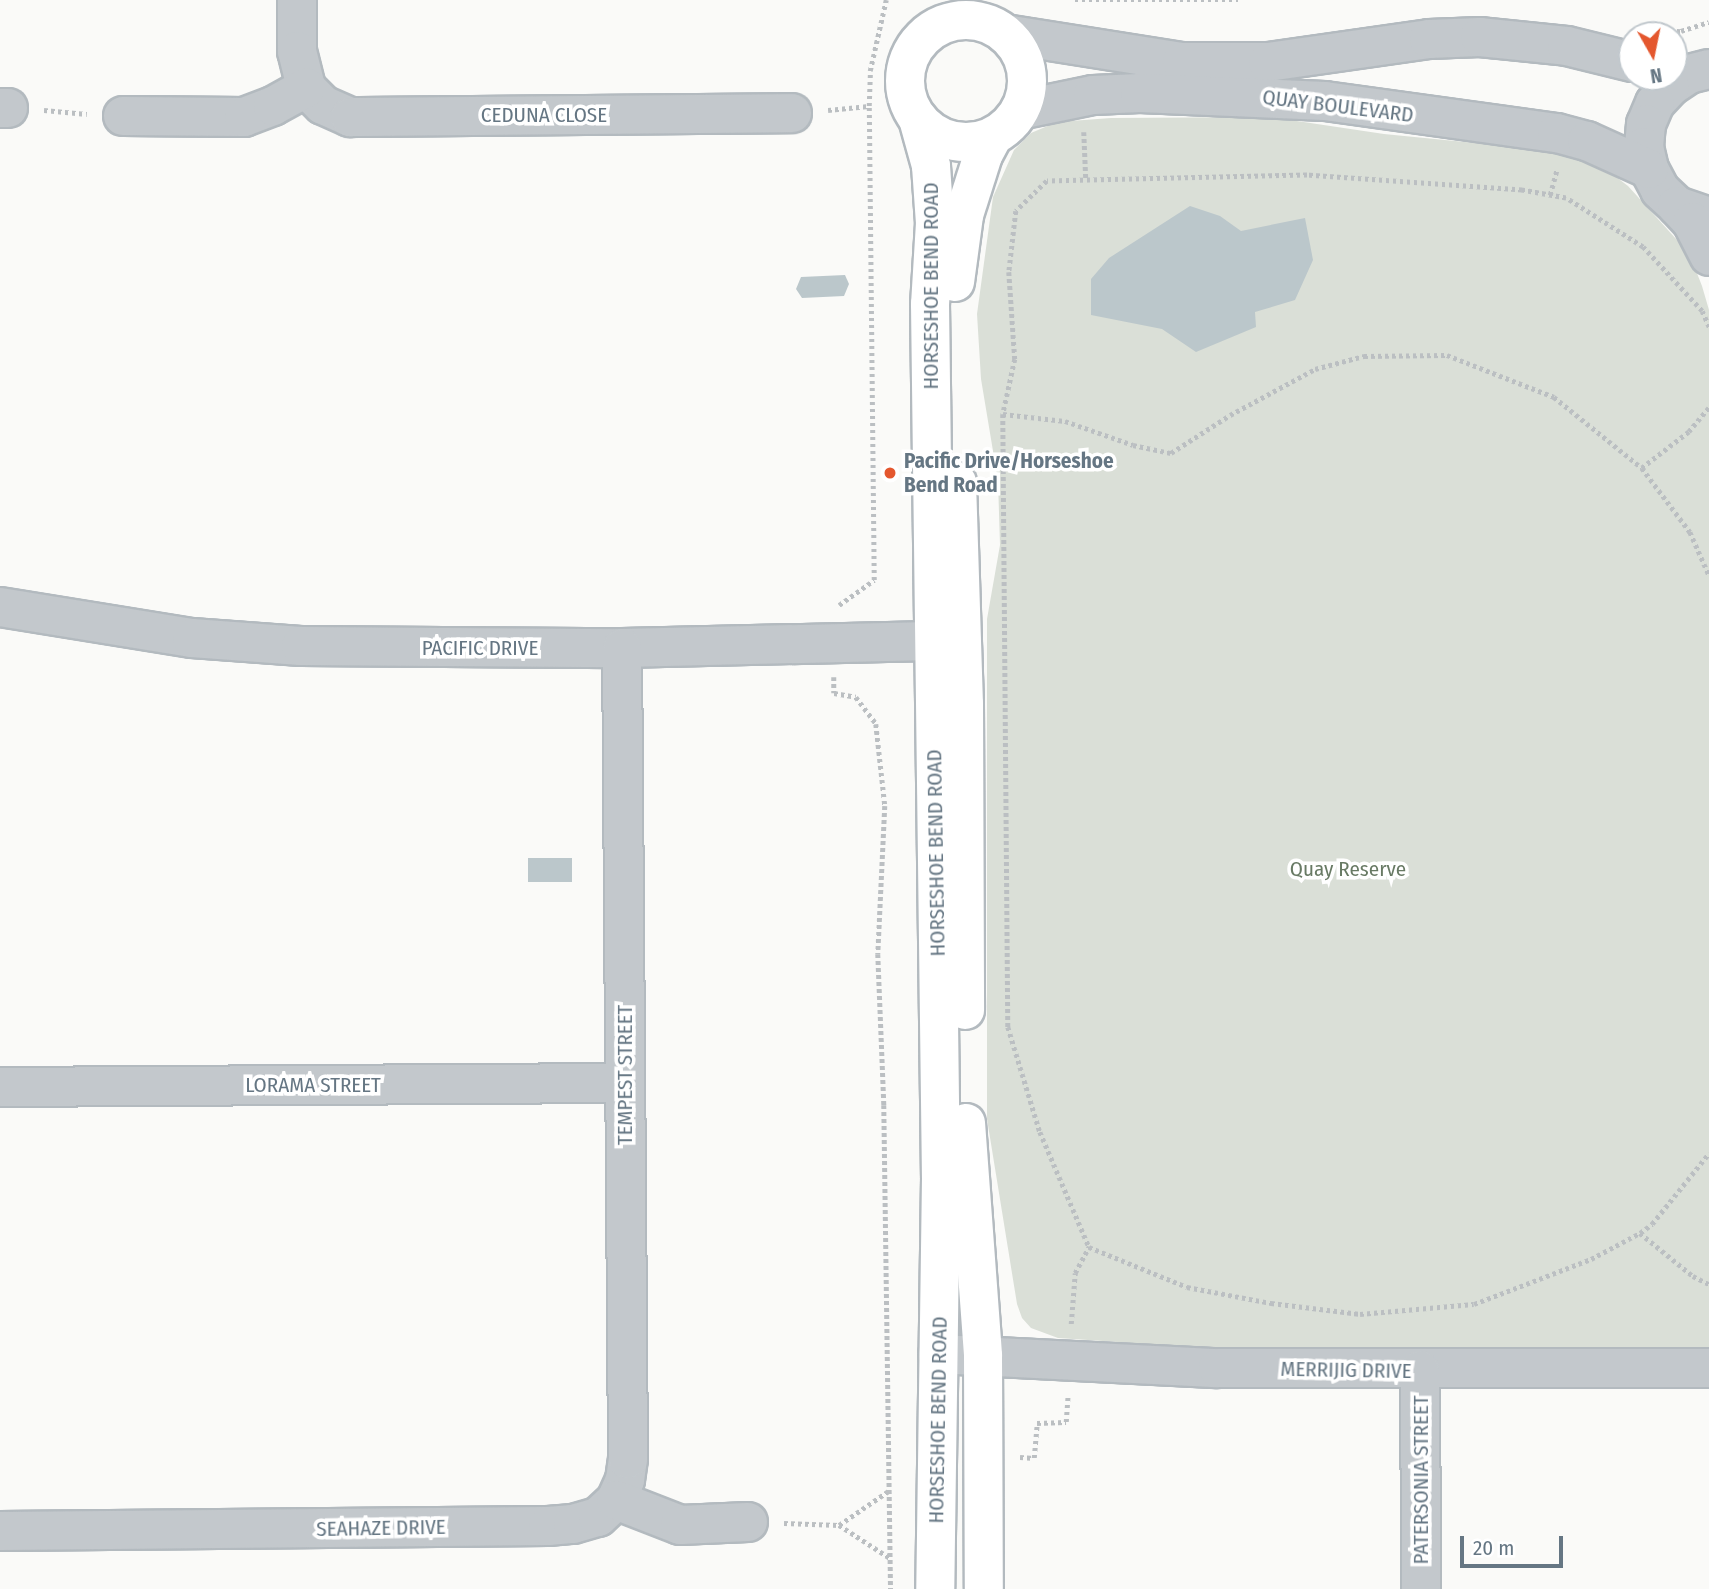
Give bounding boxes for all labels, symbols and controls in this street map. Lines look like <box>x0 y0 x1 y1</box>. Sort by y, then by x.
north arrow <box>1618 21 1688 91</box>
text: N <box>1649 63 1663 88</box>
street label: QUAY BOULEVARD <box>1261 84 1415 128</box>
street label: CEDUNA CLOSE <box>481 102 607 128</box>
street label: HORSESHOE BEND ROAD <box>918 182 944 390</box>
place label: Pacific Drive/Horseshoe Bend Road <box>904 448 1114 498</box>
marker: Pacific Drive/Horseshoe Bend Road <box>882 465 898 481</box>
street label: PACIFIC DRIVE <box>422 635 538 661</box>
street label: HORSESHOE BEND ROAD <box>922 749 950 957</box>
park label: Quay Reserve <box>1290 856 1406 882</box>
street label: TEMPEST STREET <box>612 1005 638 1145</box>
street label: LORAMA STREET <box>245 1072 381 1098</box>
street label: HORSESHOE BEND ROAD <box>924 1316 952 1524</box>
street label: MERRIJIG DRIVE <box>1280 1356 1412 1384</box>
street label: PATERSONIA STREET <box>1408 1396 1434 1564</box>
street label: SEAHAZE DRIVE <box>316 1514 446 1542</box>
scale bar <box>1464 1522 1567 1566</box>
text: 20 m <box>1473 1535 1514 1561</box>

